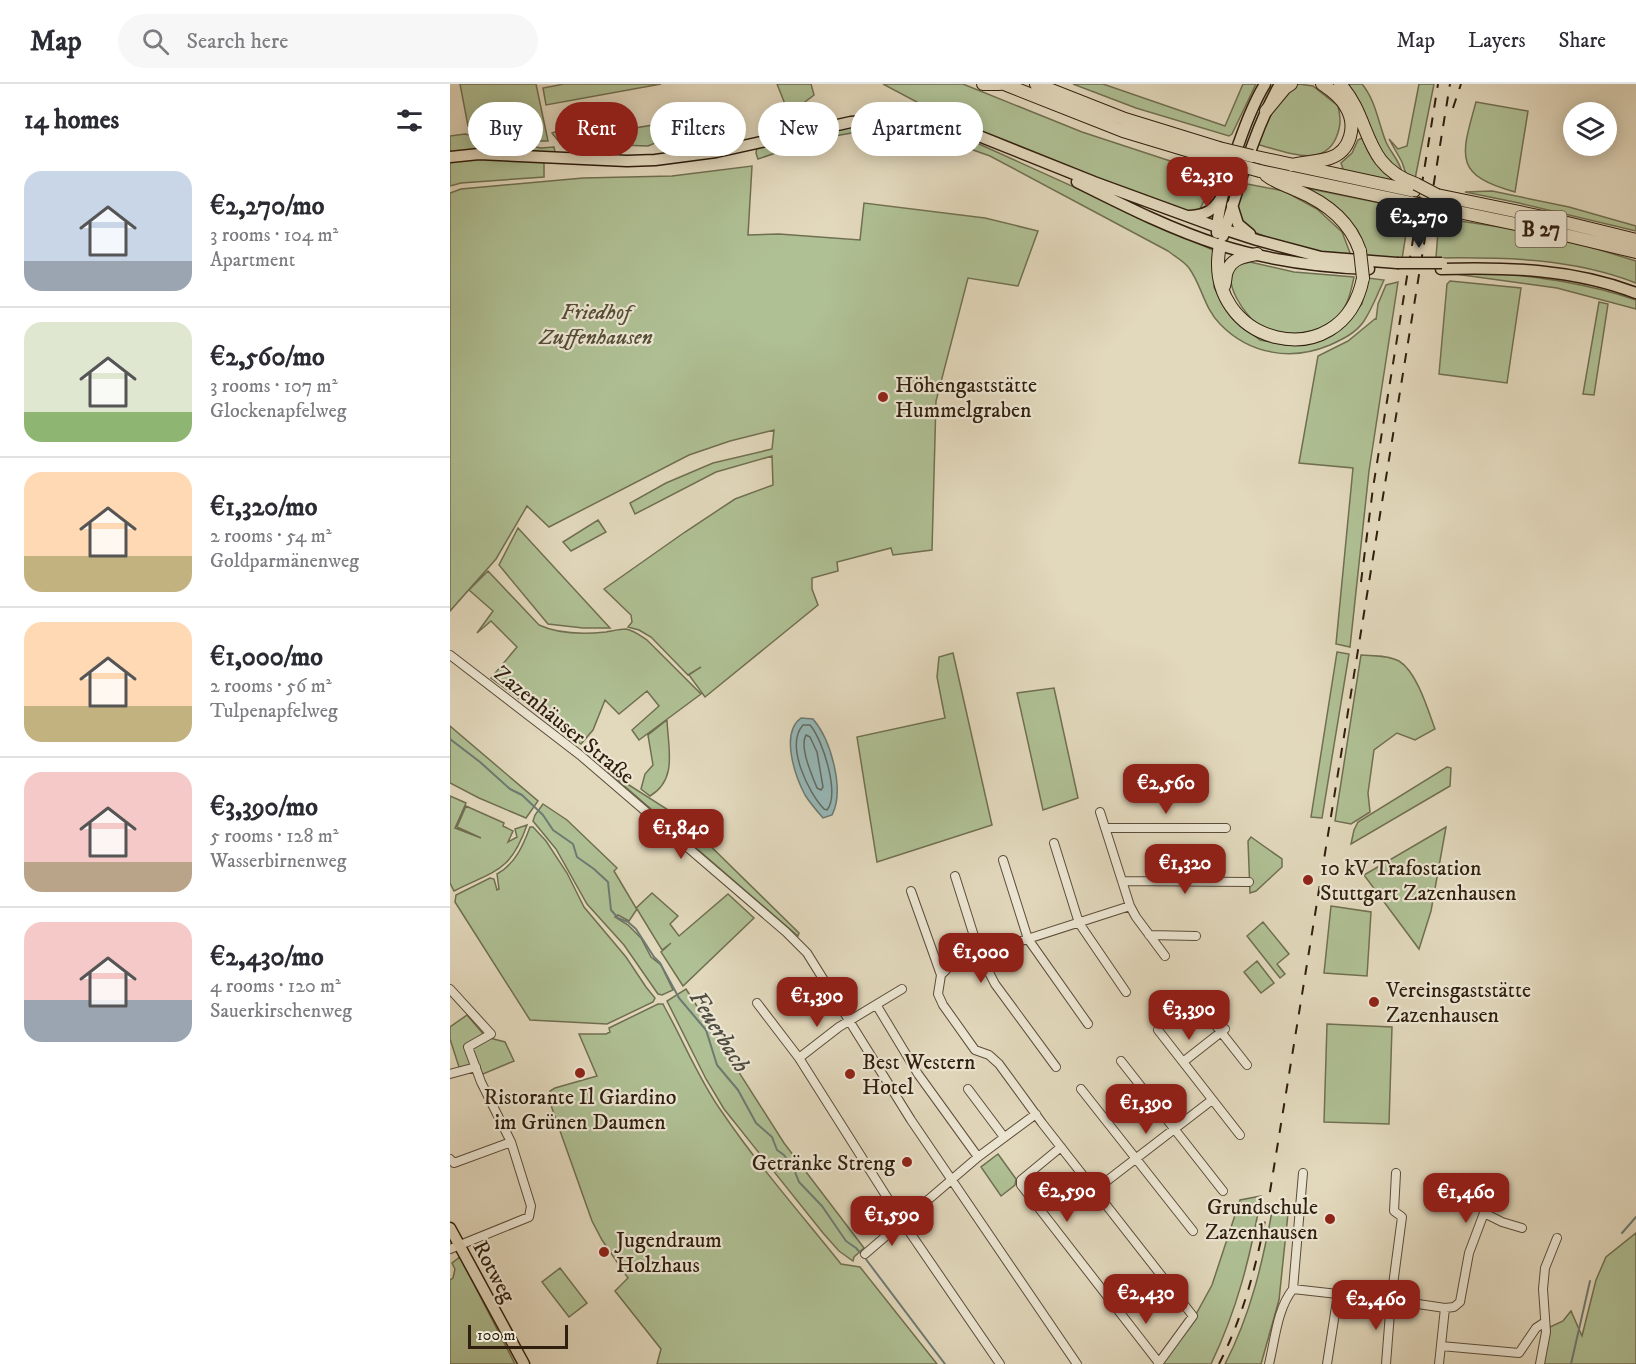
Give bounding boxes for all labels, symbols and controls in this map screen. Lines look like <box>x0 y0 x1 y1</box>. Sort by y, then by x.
search box <box>118 14 538 68</box>
text: Map <box>30 24 82 59</box>
icon: search <box>139 25 172 58</box>
text: Search here <box>187 28 288 55</box>
text: Map <box>1396 28 1435 54</box>
text: Layers <box>1468 28 1526 54</box>
text: Share <box>1559 28 1606 54</box>
chip: Buy <box>468 102 543 156</box>
chip: Rent <box>555 102 638 156</box>
chip: Filters <box>650 102 746 156</box>
chip: New <box>758 102 839 156</box>
chip: Apartment <box>851 102 983 156</box>
map controls <box>1563 102 1617 156</box>
button: layers <box>1563 102 1617 156</box>
text: 14 homes <box>24 104 119 137</box>
icon: filters <box>393 104 426 137</box>
pin: €2,310 <box>1158 157 1256 208</box>
text: €2,310 <box>1181 164 1233 189</box>
text: €2,270/mo <box>210 190 324 223</box>
icon: home <box>72 195 144 267</box>
pin: €2,270 <box>1370 198 1468 249</box>
text: €2,270 <box>1390 205 1448 230</box>
road number: B 27 <box>1516 211 1566 247</box>
text: 3 rooms · 104 m² <box>210 223 338 248</box>
text: Apartment <box>210 248 295 273</box>
park label: Friedhof Zuffenhausen <box>538 299 653 351</box>
text: €2,560/mo <box>210 341 325 374</box>
icon: home <box>72 346 144 418</box>
place label: Höhengaststätte Hummelgraben <box>895 372 1037 424</box>
text: 3 rooms · 107 m² <box>210 374 338 399</box>
marker: Höhengaststätte Hummelgraben <box>876 390 890 404</box>
text: Glockenapfelweg <box>210 399 346 424</box>
text: €1,320/mo <box>210 491 317 524</box>
icon: home <box>72 496 144 568</box>
text: 2 rooms · 54 m² <box>210 524 332 549</box>
text: Goldparmänenweg <box>210 549 359 574</box>
text: €1,000/mo <box>210 641 323 674</box>
icon: home <box>72 646 144 718</box>
street label: Zazenhäuser Straße <box>488 660 640 790</box>
text: 2 rooms · 56 m² <box>210 674 332 699</box>
text: Tulpenapfelweg <box>210 699 338 724</box>
pin: €2,560 <box>1117 764 1215 815</box>
text: €2,560 <box>1137 771 1195 796</box>
text: €3,390/mo <box>210 791 318 824</box>
icon: home <box>72 796 144 868</box>
pin: €1,840 <box>632 809 730 860</box>
text: €1,840 <box>653 816 709 841</box>
text: 5 rooms · 128 m² <box>210 824 339 849</box>
pin: €1,320 <box>1136 844 1234 895</box>
text: Wasserbirnenweg <box>210 849 346 874</box>
text: €1,320 <box>1159 851 1211 876</box>
place label: 10 kV Trafostation Stuttgart Zazenhausen <box>1320 855 1517 907</box>
marker: 10 kV Trafostation Stuttgart Zazenhausen <box>1301 873 1315 887</box>
pin: €1,000 <box>932 933 1030 984</box>
text: €1,000 <box>953 940 1009 965</box>
text: €2,430/mo <box>210 941 324 974</box>
icon: home <box>72 946 144 1018</box>
text: 4 rooms · 120 m² <box>210 974 341 999</box>
pin: €1,390 <box>768 977 866 1028</box>
place label: Vereinsgaststätte Zazenhausen <box>1385 977 1531 1029</box>
text: €1,390 <box>791 984 843 1009</box>
water label: Feuerbach <box>682 985 756 1078</box>
pin: €3,390 <box>1140 990 1238 1041</box>
marker: Vereinsgaststätte Zazenhausen <box>1367 995 1381 1009</box>
text: €3,390 <box>1163 997 1215 1022</box>
text: Sauerkirschenweg <box>210 999 352 1024</box>
place label: Best Western Hotel <box>862 1049 976 1101</box>
marker: Ristorante Il Giardino im Grünen Daumen <box>573 1066 587 1080</box>
marker: Best Western Hotel <box>843 1067 857 1081</box>
place label: Ristorante Il Giardino im Grünen Daumen <box>484 1084 676 1136</box>
pin: €1,390 <box>1097 1084 1195 1135</box>
text: €1,390 <box>1120 1091 1172 1116</box>
place label: Getränke Streng <box>752 1150 895 1177</box>
marker: Getränke Streng <box>900 1155 914 1169</box>
pin: €2,590 <box>1018 1172 1116 1223</box>
pin: €1,460 <box>1417 1173 1515 1224</box>
text: €2,590 <box>1038 1179 1096 1204</box>
text: €1,460 <box>1437 1180 1495 1205</box>
place label: Grundschule Zazenhausen <box>1205 1194 1318 1246</box>
pin: €1,590 <box>843 1196 941 1247</box>
text: €1,590 <box>865 1203 919 1228</box>
marker: Grundschule Zazenhausen <box>1323 1212 1337 1226</box>
place label: Jugendraum Holzhaus <box>614 1227 722 1279</box>
street label: Rotweg <box>466 1236 521 1307</box>
marker: Jugendraum Holzhaus <box>597 1245 611 1259</box>
pin: €2,430 <box>1097 1274 1195 1325</box>
pin: €2,460 <box>1327 1280 1425 1331</box>
text: €2,430 <box>1117 1281 1175 1306</box>
text: €2,460 <box>1346 1287 1406 1312</box>
scale bar <box>468 1322 568 1350</box>
text: 100 m <box>477 1325 516 1345</box>

